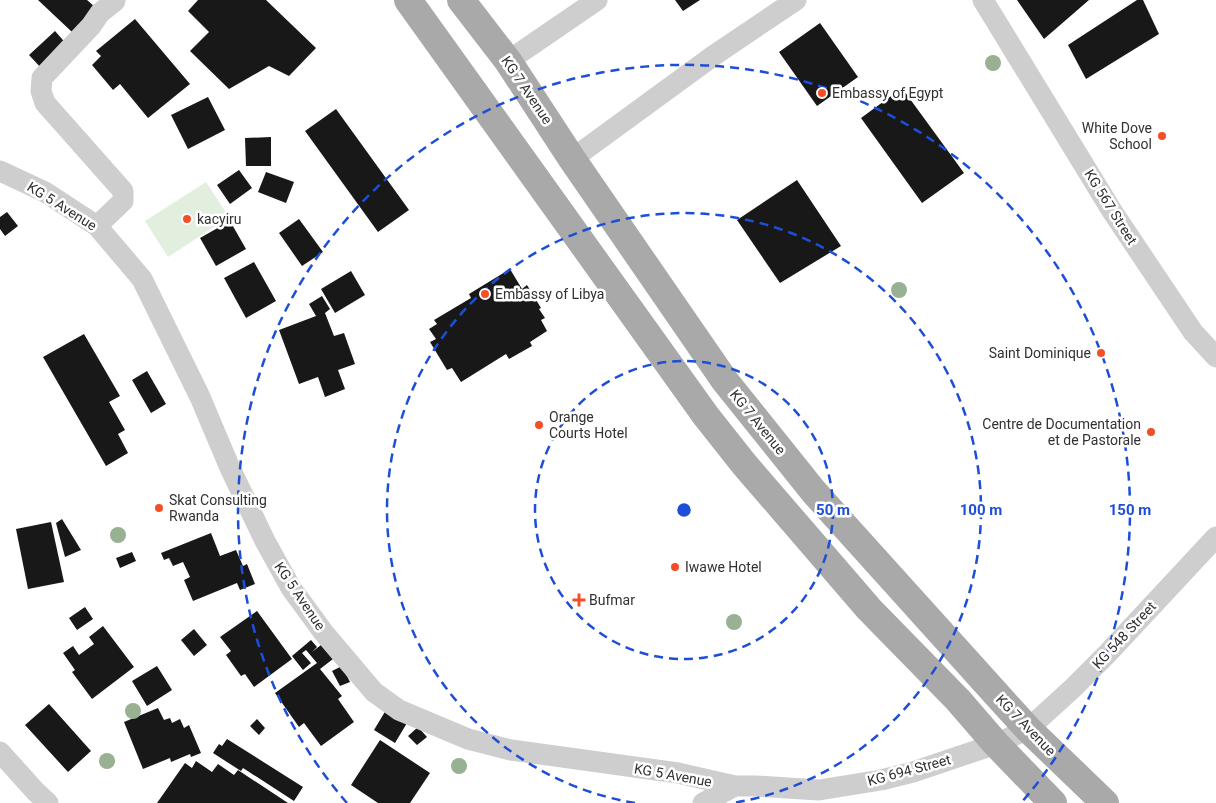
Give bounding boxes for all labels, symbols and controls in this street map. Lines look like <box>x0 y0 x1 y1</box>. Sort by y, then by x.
street label: KG 7 Avenue <box>498 53 556 127</box>
place label: Embassy of Egypt <box>832 85 944 101</box>
marker: Embassy of Egypt <box>816 87 828 99</box>
place label: White Dove School <box>1082 120 1152 152</box>
marker: White Dove School <box>1156 130 1168 142</box>
street label: KG 567 Street <box>1082 166 1141 248</box>
street label: KG 5 Avenue <box>24 178 100 234</box>
place label: kacyiru <box>197 211 242 227</box>
marker: kacyiru <box>181 213 193 225</box>
place label: Embassy of Libya <box>495 286 604 302</box>
marker: Embassy of Libya <box>479 288 491 300</box>
place label: Saint Dominique <box>989 345 1091 361</box>
marker: Saint Dominique <box>1095 347 1107 359</box>
street label: KG 7 Avenue <box>727 386 789 458</box>
place label: Orange Courts Hotel <box>549 409 628 441</box>
place label: Centre de Documentation et de Pastorale <box>982 416 1141 448</box>
marker: Orange Courts Hotel <box>533 419 545 431</box>
marker: Centre de Documentation et de Pastorale <box>1145 426 1157 438</box>
place label: Skat Consulting Rwanda <box>169 492 267 524</box>
centre of rings <box>675 501 693 519</box>
text: 50 m <box>816 501 850 519</box>
text: 100 m <box>960 501 1002 519</box>
text: 150 m <box>1109 501 1151 519</box>
marker: Skat Consulting Rwanda <box>153 502 165 514</box>
street label: KG 5 Avenue <box>271 559 329 633</box>
place label: Iwawe Hotel <box>685 559 762 575</box>
marker: Iwawe Hotel <box>669 561 681 573</box>
place label: Bufmar <box>589 592 635 608</box>
marker: Bufmar <box>573 594 585 606</box>
street label: KG 548 Street <box>1089 598 1159 672</box>
street label: KG 7 Avenue <box>993 691 1059 759</box>
street label: KG 694 Street <box>866 751 953 789</box>
street label: KG 5 Avenue <box>633 760 713 790</box>

